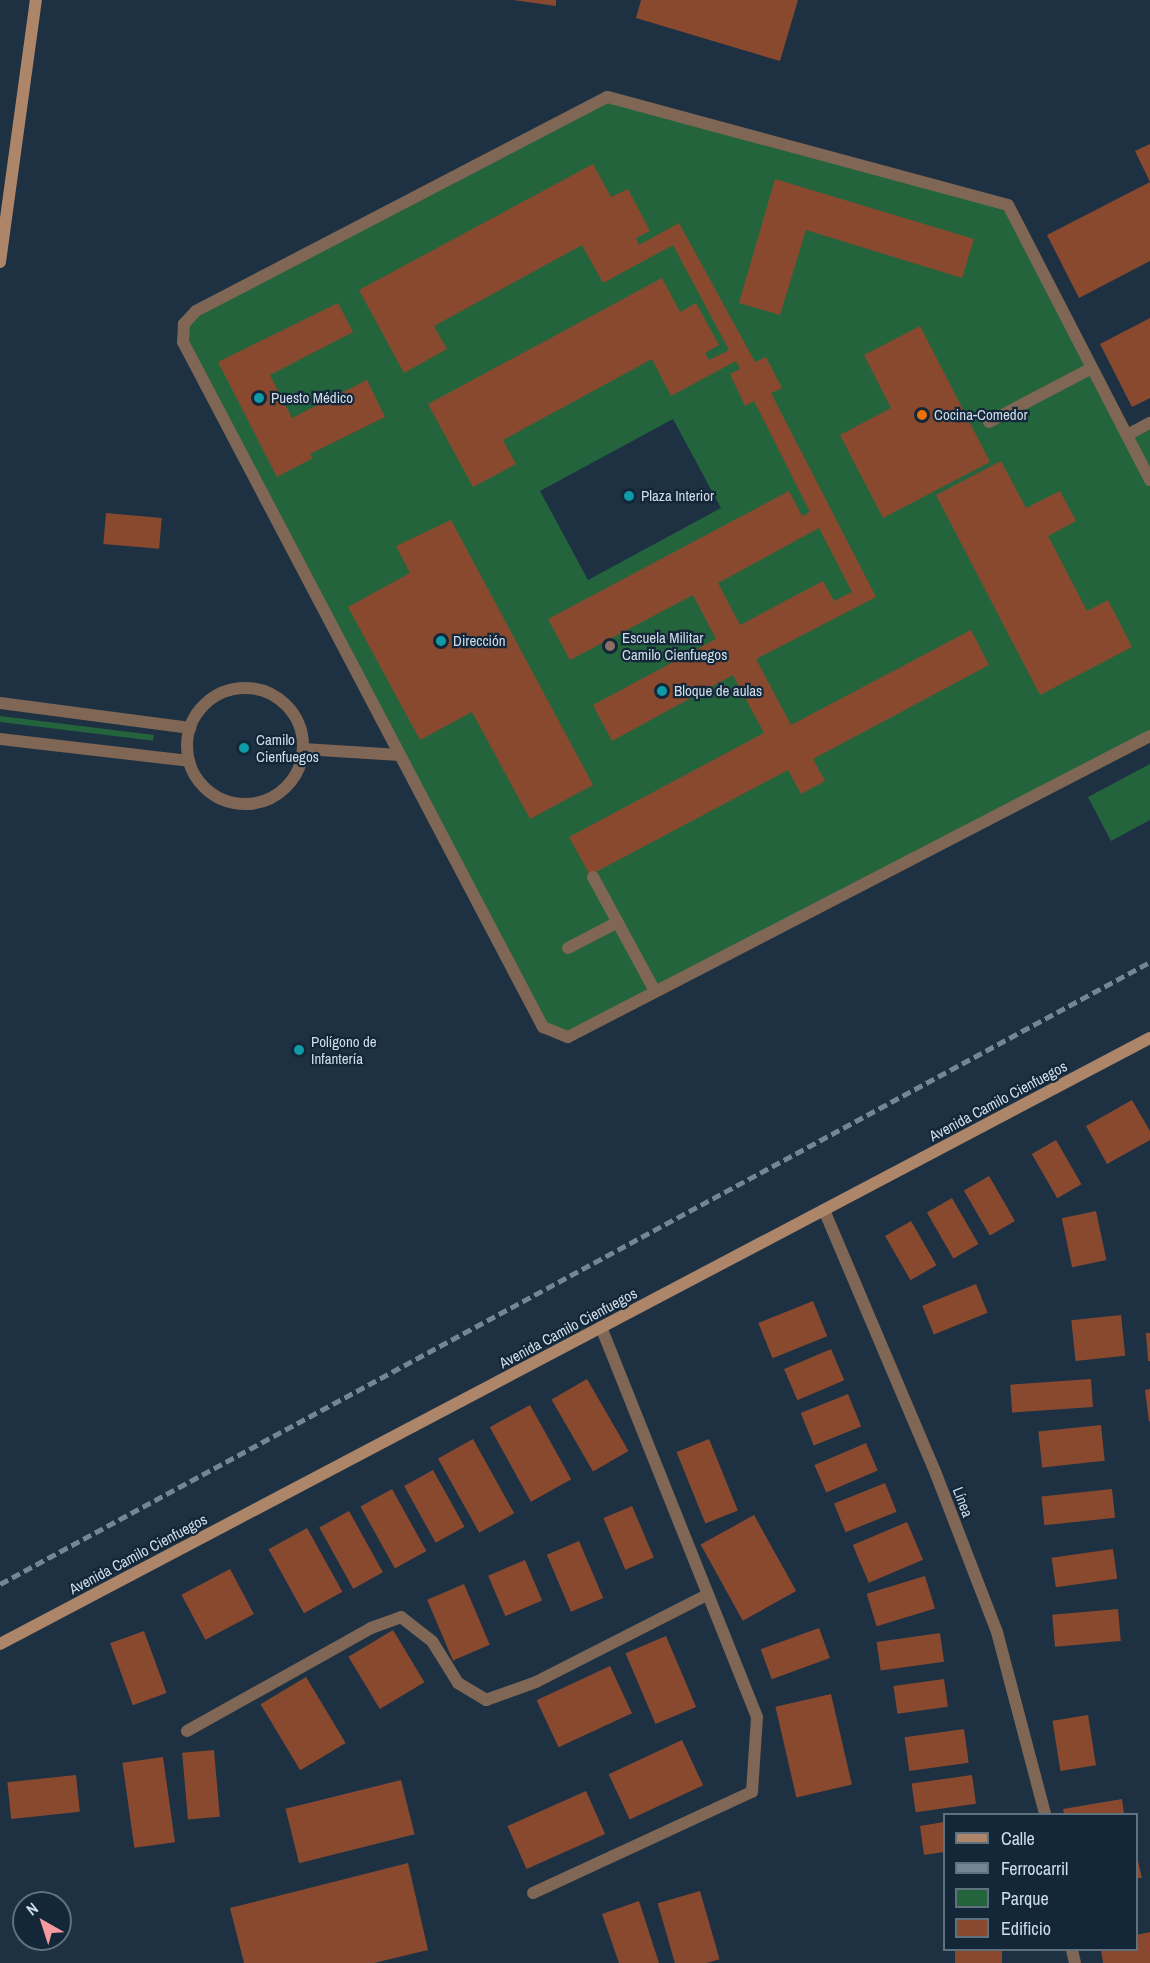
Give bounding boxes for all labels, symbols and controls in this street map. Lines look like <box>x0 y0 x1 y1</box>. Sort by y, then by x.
place label: Puesto Médico <box>271 389 353 407</box>
marker: Puesto Médico <box>252 391 266 405</box>
place label: Cocina-Comedor <box>934 406 1028 424</box>
marker: Cocina-Comedor <box>915 408 929 422</box>
place label: Plaza Interior <box>641 487 714 505</box>
marker: Plaza Interior <box>622 489 636 503</box>
place label: Escuela Militar Camilo Cienfuegos <box>622 628 727 663</box>
place label: Dirección <box>453 632 506 650</box>
marker: Dirección <box>434 634 448 648</box>
marker: Escuela Militar Camilo Cienfuegos <box>603 639 617 653</box>
place label: Bloque de aulas <box>674 682 762 700</box>
marker: Bloque de aulas <box>655 684 669 698</box>
place label: Camilo Cienfuegos <box>256 730 319 765</box>
marker: Camilo Cienfuegos <box>237 741 251 755</box>
place label: Polígono de Infantería <box>311 1032 377 1067</box>
marker: Polígono de Infantería <box>292 1043 306 1057</box>
street label: Avenida Camilo Cienfuegos <box>926 1057 1070 1145</box>
street label: Avenida Camilo Cienfuegos <box>496 1284 640 1372</box>
street label: Línea <box>949 1484 977 1520</box>
street label: Avenida Camilo Cienfuegos <box>66 1510 210 1598</box>
legend <box>943 1813 1138 1951</box>
text: Calle <box>1001 1826 1035 1851</box>
text: Ferrocarril <box>1001 1856 1068 1881</box>
text: Parque <box>1001 1886 1049 1911</box>
north arrow <box>12 1891 72 1951</box>
text: N <box>21 1897 43 1920</box>
text: Edificio <box>1001 1916 1051 1941</box>

